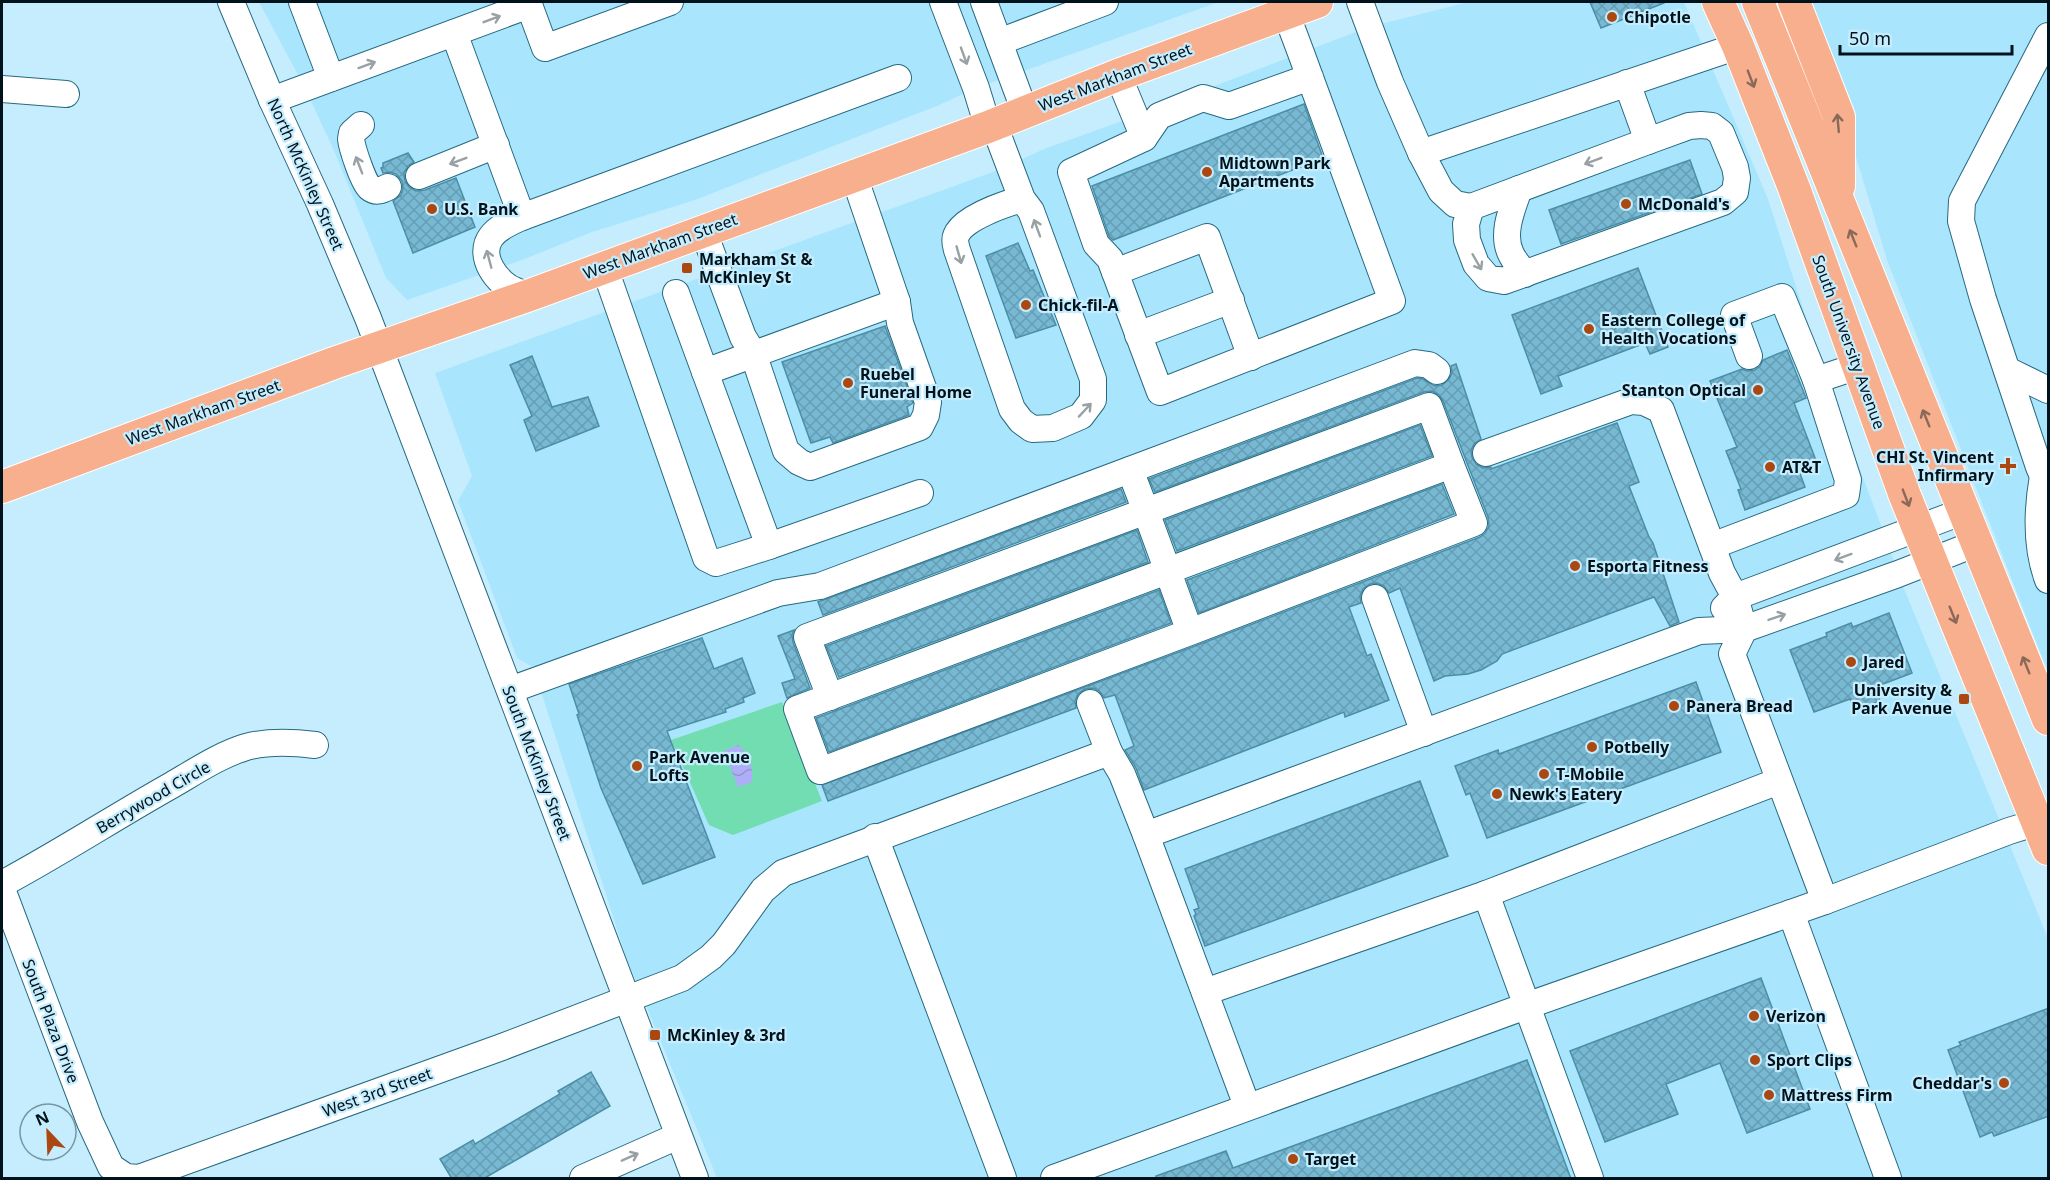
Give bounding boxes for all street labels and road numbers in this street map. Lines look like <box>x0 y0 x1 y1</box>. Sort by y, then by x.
street label: West Markham Street <box>1035 38 1195 116</box>
street label: North McKinley Street <box>263 95 350 254</box>
street label: West Markham Street <box>580 208 740 284</box>
street label: South University Avenue <box>1807 252 1891 432</box>
street label: West Markham Street <box>123 374 283 450</box>
street label: South McKinley Street <box>497 682 577 844</box>
street label: Berrywood Circle <box>92 755 214 839</box>
street label: South Plaza Drive <box>17 956 85 1086</box>
street label: West 3rd Street <box>319 1062 435 1122</box>

